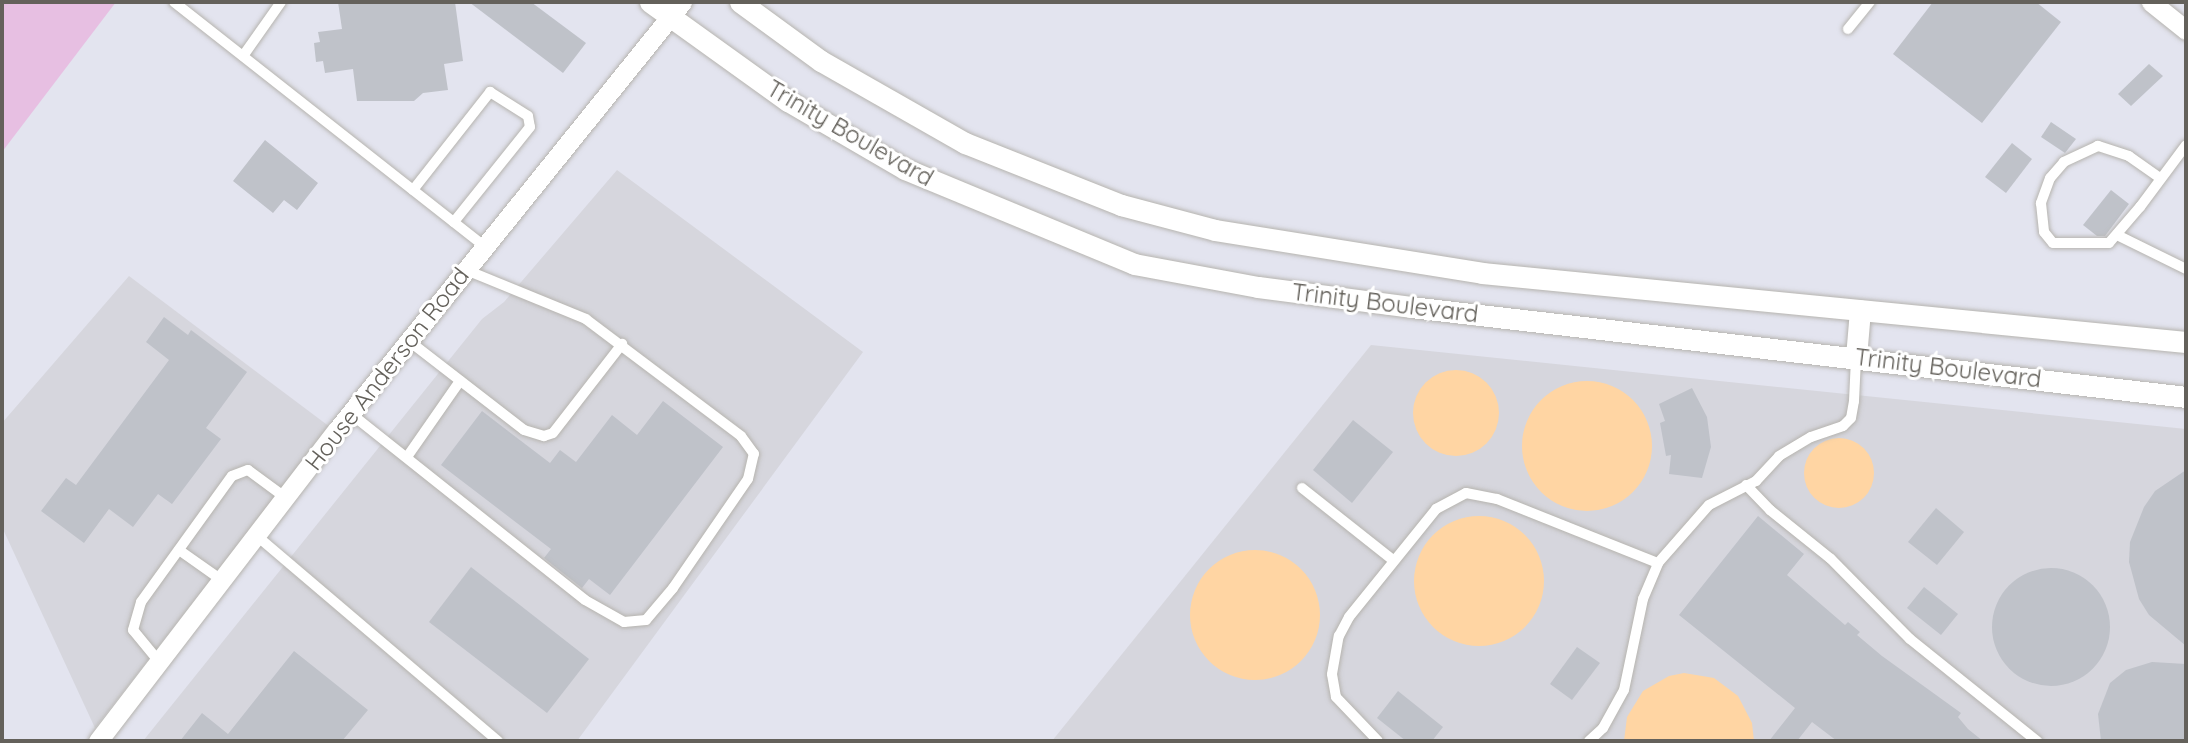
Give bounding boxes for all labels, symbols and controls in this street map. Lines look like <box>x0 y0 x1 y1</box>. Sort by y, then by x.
street label: Trinity Boulevard <box>762 74 938 192</box>
street label: House Anderson Road <box>299 262 475 476</box>
street label: Trinity Boulevard <box>1290 277 1480 329</box>
street label: Trinity Boulevard <box>1853 342 2043 394</box>

